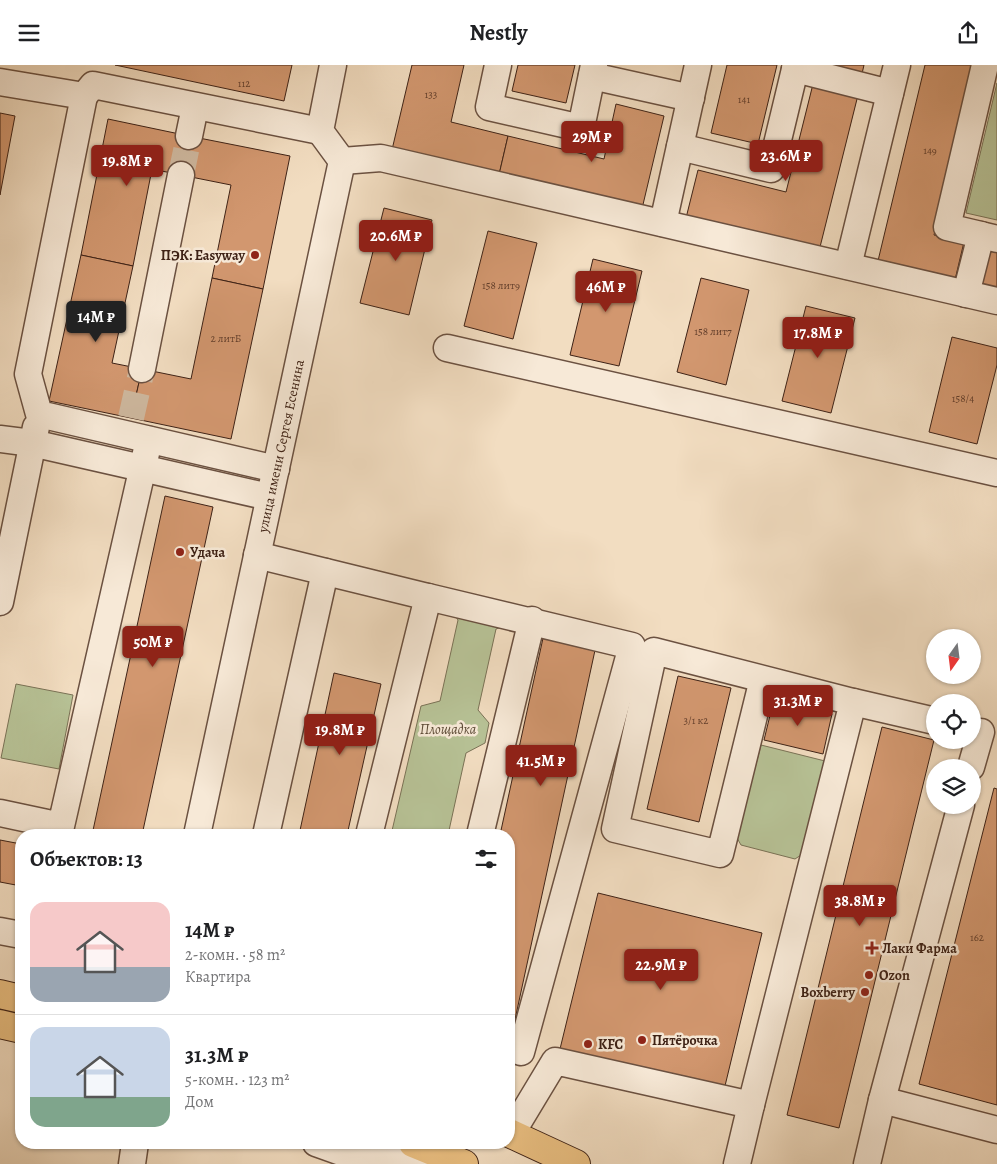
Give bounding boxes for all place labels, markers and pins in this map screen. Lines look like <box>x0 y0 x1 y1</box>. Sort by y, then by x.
pin: 29M ₽ <box>557 121 627 163</box>
pin: 23.6M ₽ <box>740 139 832 182</box>
pin: 19.8M ₽ <box>81 145 173 187</box>
pin: 20.6M ₽ <box>350 219 442 262</box>
place label: ПЭК: Easyway <box>161 246 245 265</box>
marker: ПЭК: Easyway <box>249 249 261 261</box>
pin: 46M ₽ <box>571 271 641 313</box>
pin: 14M ₽ <box>61 301 131 343</box>
pin: 17.8M ₽ <box>772 317 864 359</box>
place label: Удача <box>190 543 226 562</box>
marker: Удача <box>174 546 186 558</box>
pin: 50M ₽ <box>118 625 188 668</box>
pin: 31.3M ₽ <box>752 685 844 727</box>
pin: 19.8M ₽ <box>294 713 386 756</box>
pin: 41.5M ₽ <box>495 745 587 787</box>
pin: 38.8M ₽ <box>814 885 906 927</box>
place label: Лаки Фарма <box>882 939 957 958</box>
marker: Лаки Фарма <box>866 942 878 954</box>
pin: 22.9M ₽ <box>615 949 707 991</box>
place label: Ozon <box>879 966 910 985</box>
marker: Ozon <box>863 969 875 981</box>
place label: Boxberry <box>801 983 856 1002</box>
marker: Boxberry <box>859 986 871 998</box>
place label: Пятёрочка <box>652 1031 718 1050</box>
marker: Пятёрочка <box>636 1034 648 1046</box>
place label: KFC <box>598 1035 623 1054</box>
marker: KFC <box>582 1038 594 1050</box>

